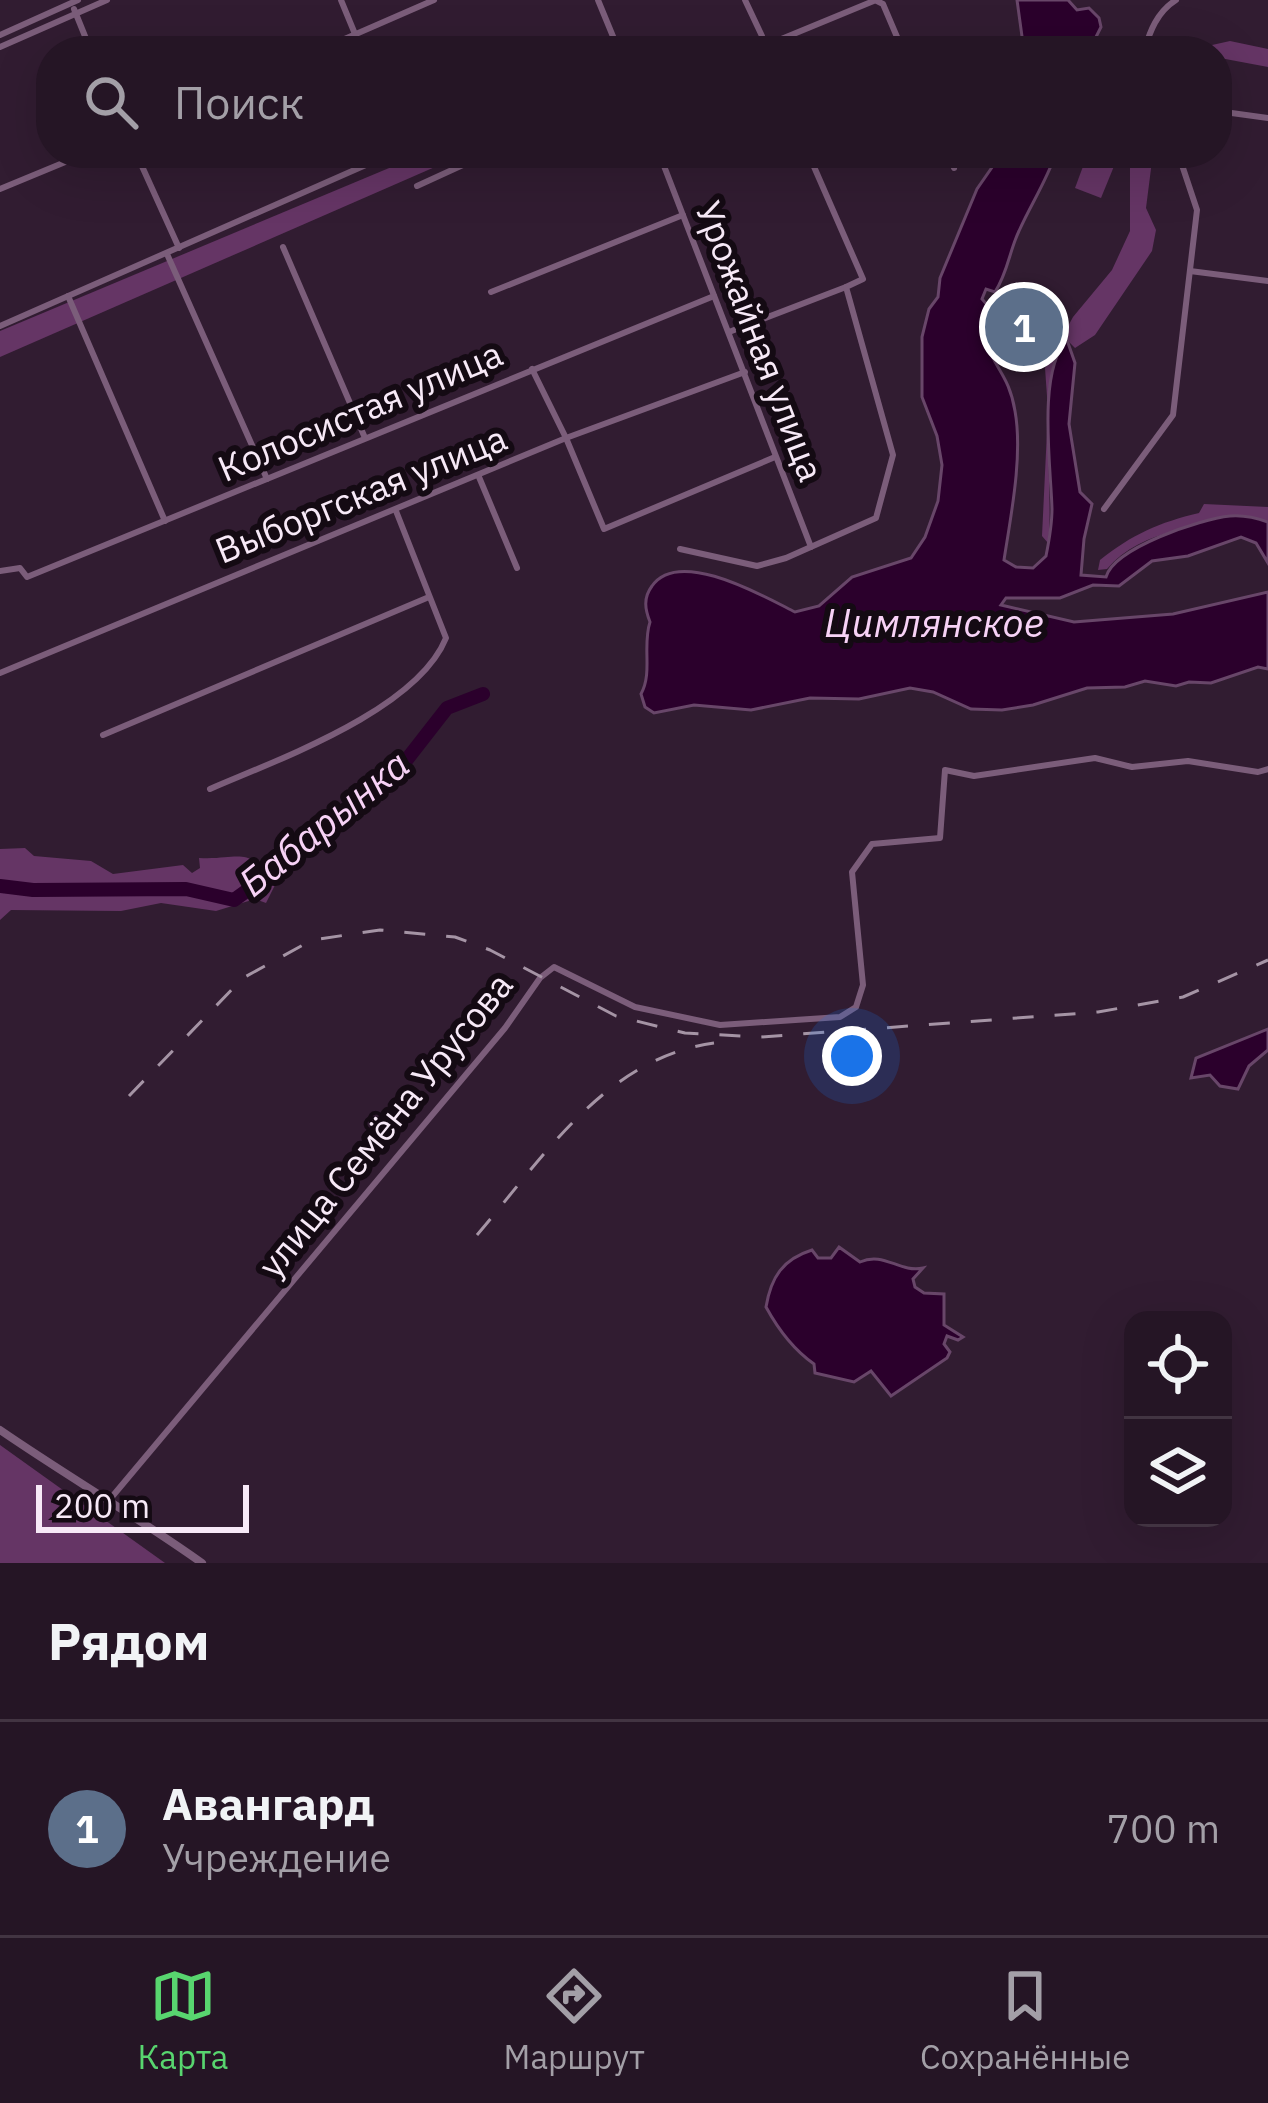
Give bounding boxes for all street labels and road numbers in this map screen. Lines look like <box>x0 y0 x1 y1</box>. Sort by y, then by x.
street label: Урожайная улица <box>685 194 835 487</box>
street label: Колосистая улица <box>211 329 509 492</box>
street label: Выборгская улица <box>208 414 513 573</box>
street label: улица Семёна Урусова <box>247 962 522 1287</box>

